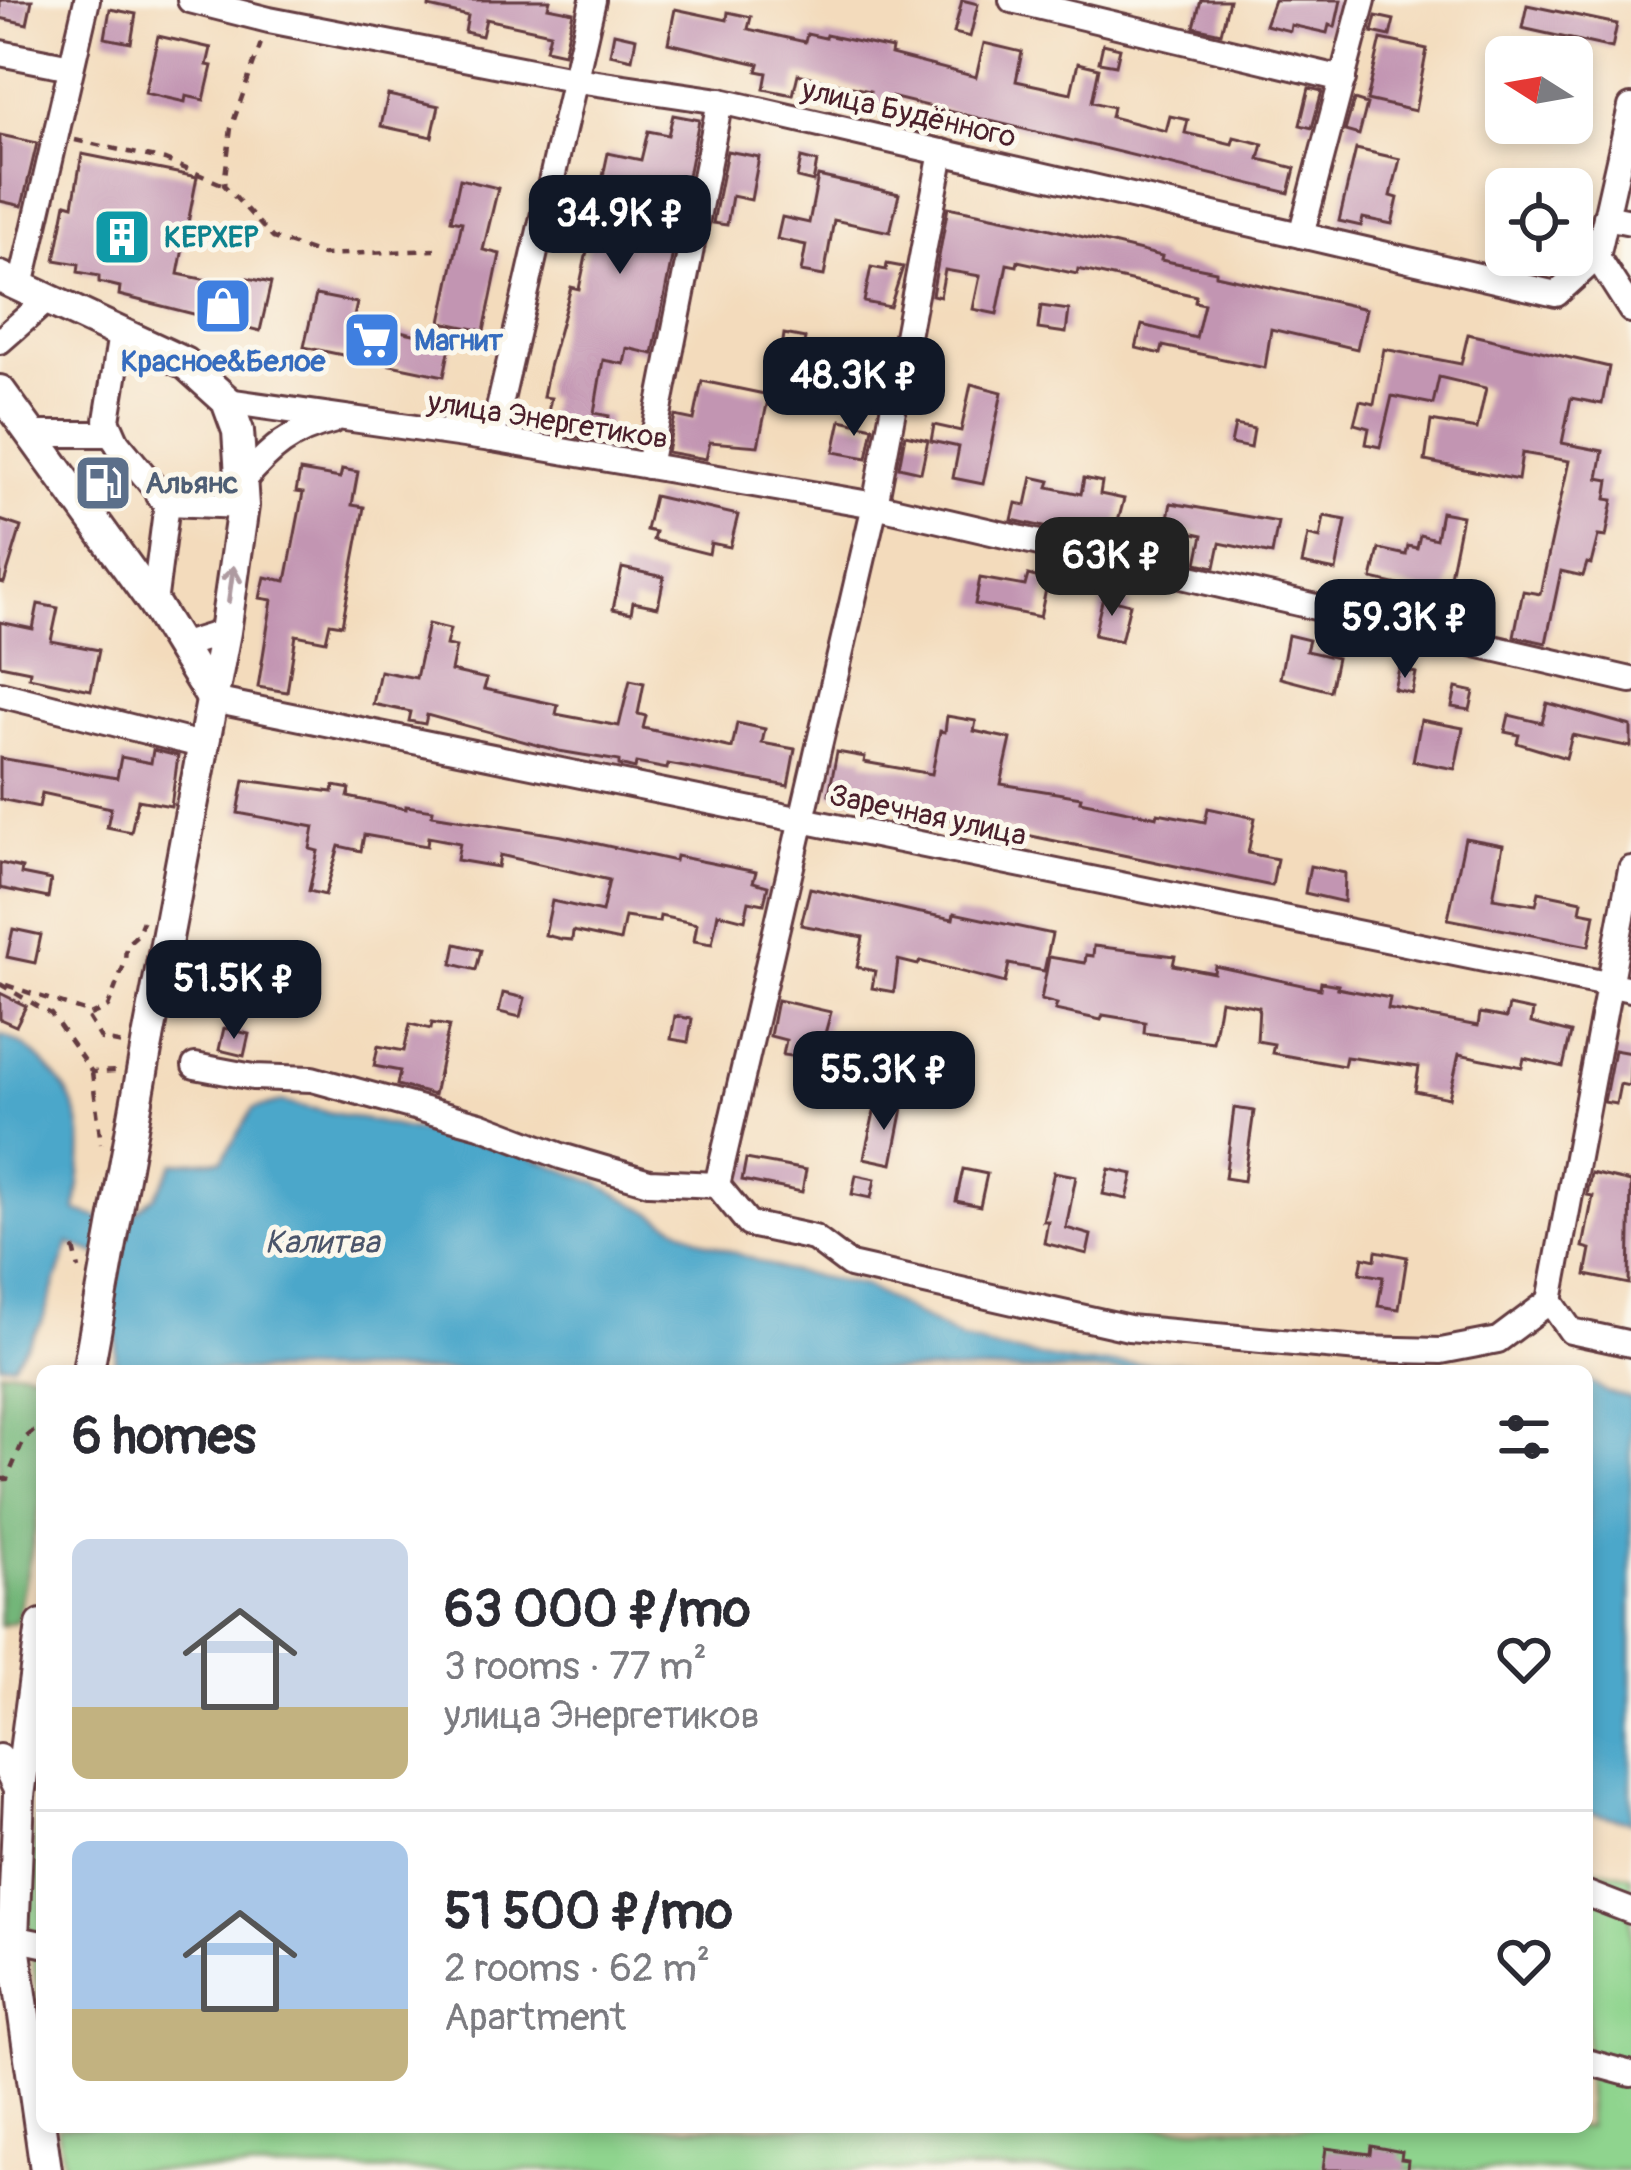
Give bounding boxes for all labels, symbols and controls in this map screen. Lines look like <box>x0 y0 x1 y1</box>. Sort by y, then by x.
north arrow <box>1485 36 1593 144</box>
map controls <box>1485 36 1593 276</box>
street label: улица Будённого <box>797 71 1020 156</box>
button: locate <box>1485 168 1593 276</box>
pin: 34.9K ₽ <box>509 175 731 277</box>
text: 34.9K ₽ <box>556 189 684 238</box>
building icon: КЕРХЕР <box>91 206 153 268</box>
place label: КЕРХЕР <box>164 219 258 256</box>
shop icon: Красное&Белое <box>192 275 254 337</box>
supermarket icon: Магнит <box>341 309 403 371</box>
place label: Магнит <box>414 322 504 359</box>
pin: 48.3K ₽ <box>743 337 965 439</box>
place label: Красное&Белое <box>121 343 327 380</box>
text: 48.3K ₽ <box>790 351 918 400</box>
street label: улица Энергетиков <box>424 383 671 458</box>
fuel station icon: Альянс <box>72 452 134 514</box>
place label: Альянс <box>145 465 238 502</box>
pin: 63K ₽ <box>1028 517 1196 619</box>
text: 63K ₽ <box>1062 531 1162 580</box>
one-way arrow <box>220 566 243 605</box>
pin: 59.3K ₽ <box>1294 579 1516 681</box>
text: 59.3K ₽ <box>1342 593 1468 642</box>
street label: Заречная улица <box>826 777 1030 854</box>
pin: 51.5K ₽ <box>123 940 345 1042</box>
text: 51.5K ₽ <box>173 954 295 1003</box>
pin: 55.3K ₽ <box>773 1031 995 1133</box>
text: 55.3K ₽ <box>820 1045 948 1094</box>
water label: Калитва <box>265 1222 381 1263</box>
icon: filters <box>1491 1404 1557 1470</box>
text: 6 homes <box>72 1405 256 1469</box>
text: 63 000 ₽/mo <box>444 1578 750 1642</box>
icon: home <box>168 1587 312 1731</box>
icon: heart <box>1491 1626 1557 1692</box>
text: 3 rooms · 77 m² <box>444 1642 707 1691</box>
text: улица Энергетиков <box>444 1691 760 1740</box>
text: 51 500 ₽/mo <box>444 1880 733 1944</box>
icon: home <box>168 1889 312 2033</box>
icon: heart <box>1491 1928 1557 1994</box>
text: 2 rooms · 62 m² <box>444 1944 710 1993</box>
text: Apartment <box>444 1993 626 2042</box>

